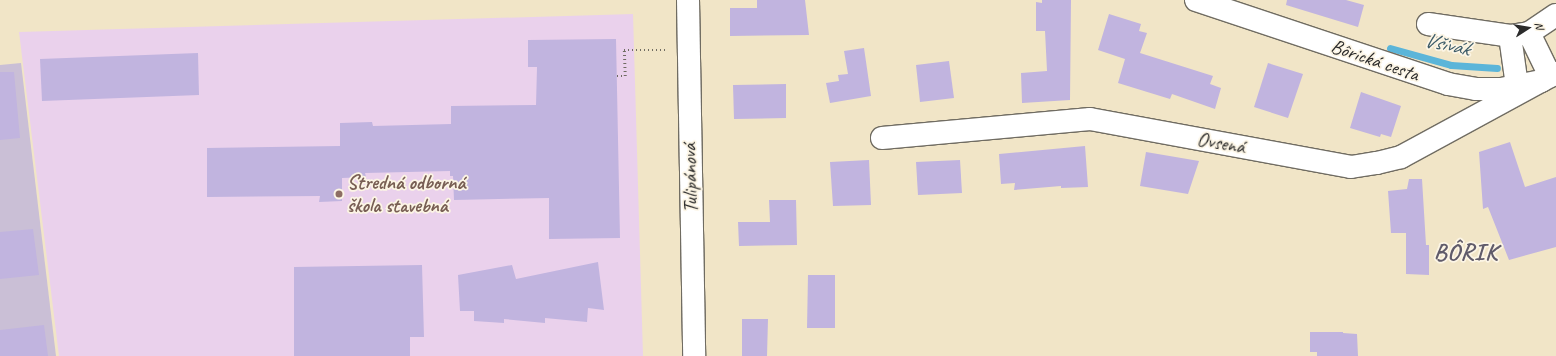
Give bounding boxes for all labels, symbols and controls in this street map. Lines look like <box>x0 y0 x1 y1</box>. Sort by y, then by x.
north arrow <box>1508 8 1548 48</box>
text: N <box>1532 21 1547 30</box>
water label: Všivák <box>1422 27 1472 61</box>
street label: Bôrická cesta <box>1328 34 1422 86</box>
street label: Ovsená <box>1195 127 1247 159</box>
street label: Tulipánová <box>677 143 703 213</box>
place label: Stredná odborná škola stavebná <box>347 170 465 217</box>
marker: Stredná odborná škola stavebná <box>334 189 344 199</box>
district label: BÔRIK <box>1434 239 1498 267</box>

